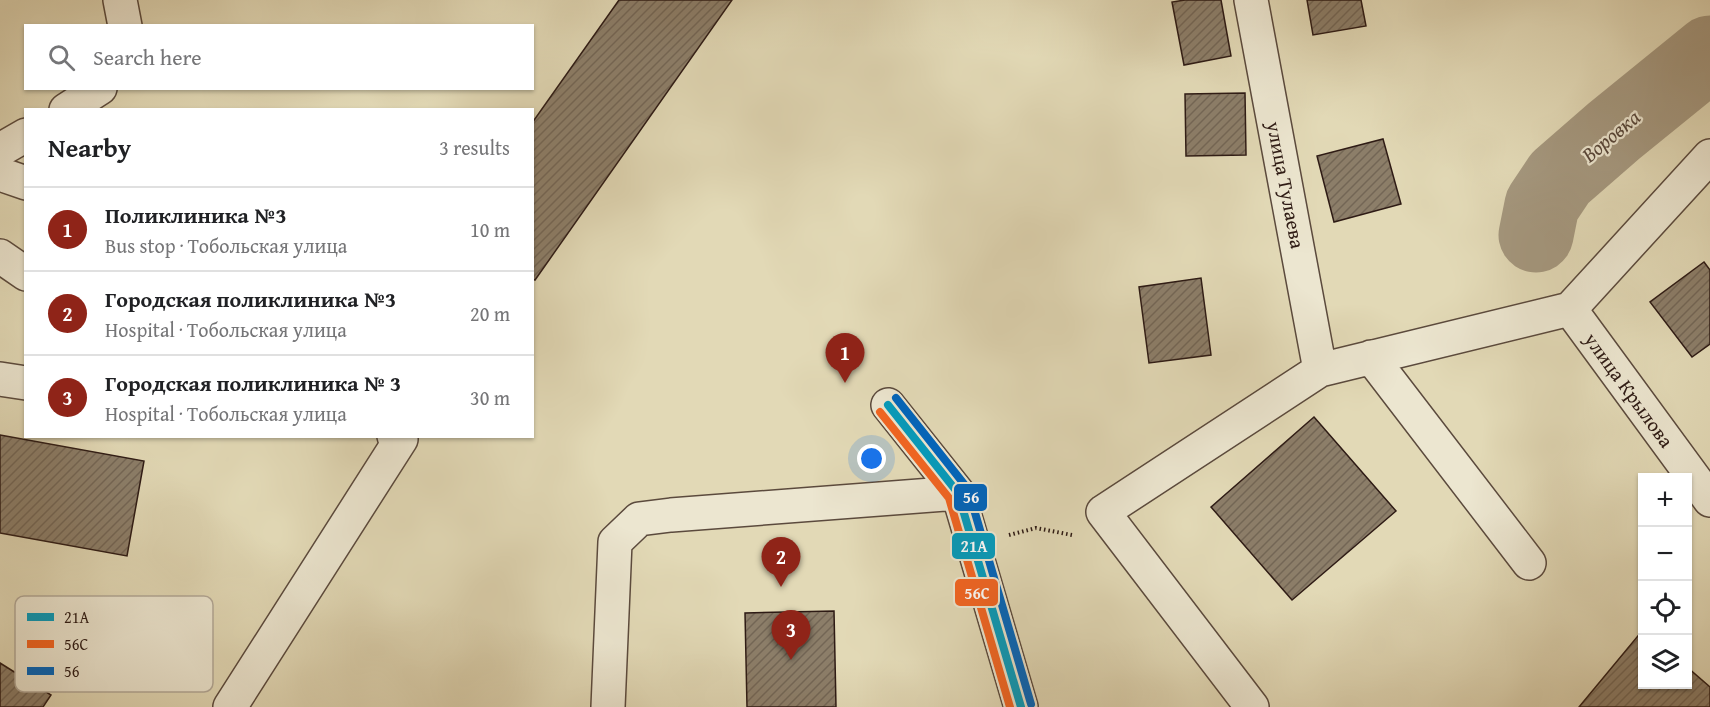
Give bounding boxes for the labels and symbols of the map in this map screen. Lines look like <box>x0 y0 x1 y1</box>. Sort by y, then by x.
water label: Воровка <box>1574 102 1647 170</box>
street label: улица Тулаева <box>1260 118 1313 251</box>
street label: улица Крылова <box>1577 325 1681 454</box>
pin: 1 <box>826 334 864 383</box>
your location <box>857 444 886 473</box>
line badge: 56 <box>953 483 988 512</box>
text: 56 <box>963 485 979 509</box>
line badge: 21А <box>951 532 996 560</box>
text: 21А <box>961 534 988 558</box>
pin: 2 <box>762 538 800 587</box>
line badge: 56С <box>954 578 999 607</box>
text: 56С <box>964 581 990 605</box>
legend <box>15 596 213 692</box>
text: 21А <box>64 605 89 629</box>
pin: 3 <box>772 610 810 660</box>
text: 56С <box>64 632 88 656</box>
text: 56 <box>64 659 80 683</box>

